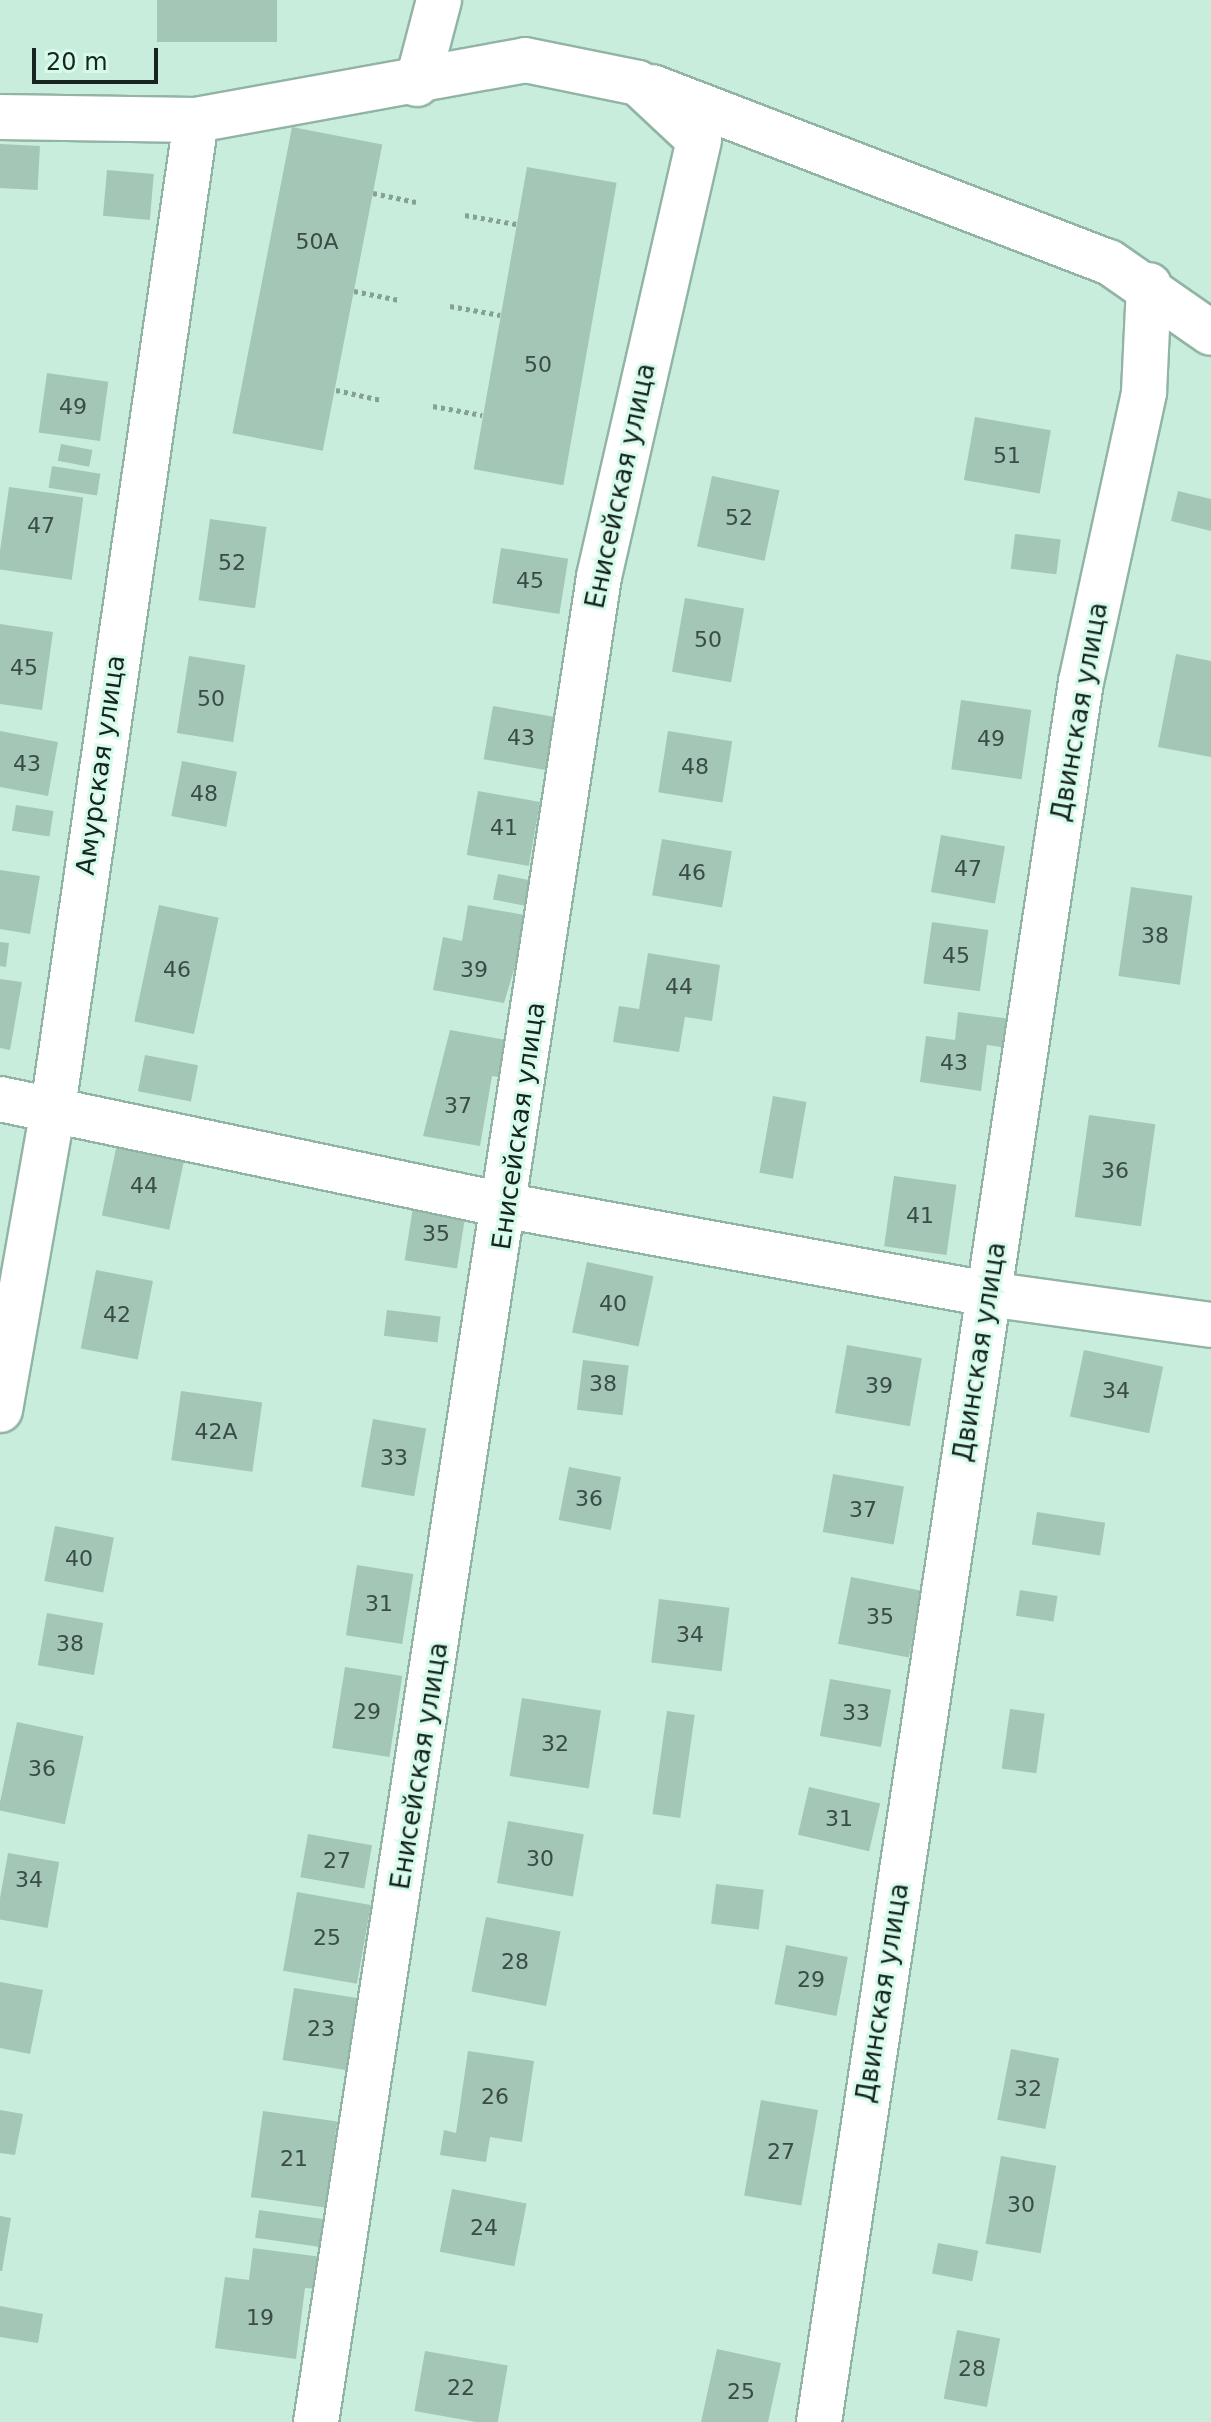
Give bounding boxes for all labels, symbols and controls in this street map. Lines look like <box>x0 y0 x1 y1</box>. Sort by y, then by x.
scale bar <box>36 32 162 82</box>
text: 20 m <box>46 48 108 76</box>
house number: 50А <box>295 229 339 255</box>
house number: 50 <box>524 352 552 378</box>
street label: Енисейская улица <box>580 361 662 611</box>
house number: 49 <box>59 394 87 420</box>
house number: 51 <box>993 443 1021 469</box>
house number: 52 <box>725 505 753 531</box>
house number: 47 <box>27 513 55 539</box>
house number: 52 <box>218 550 246 576</box>
house number: 45 <box>516 568 544 594</box>
street label: Двинская улица <box>1045 600 1115 824</box>
house number: 50 <box>694 627 722 653</box>
street label: Амурская улица <box>70 653 132 877</box>
house number: 45 <box>10 655 38 681</box>
house number: 50 <box>197 686 225 712</box>
house number: 43 <box>507 725 535 751</box>
house number: 49 <box>977 726 1005 752</box>
house number: 43 <box>13 751 41 777</box>
house number: 48 <box>681 754 709 780</box>
house number: 48 <box>190 781 218 807</box>
house number: 41 <box>490 815 518 841</box>
house number: 47 <box>954 856 982 882</box>
house number: 46 <box>678 860 706 886</box>
house number: 38 <box>1141 923 1169 949</box>
house number: 45 <box>942 943 970 969</box>
house number: 46 <box>163 957 191 983</box>
house number: 39 <box>460 957 488 983</box>
house number: 44 <box>665 974 693 1000</box>
street label: Енисейская улица <box>486 1000 552 1252</box>
house number: 43 <box>940 1050 968 1076</box>
house number: 37 <box>444 1093 472 1119</box>
house number: 36 <box>1101 1158 1129 1184</box>
house number: 44 <box>130 1173 158 1199</box>
house number: 41 <box>906 1203 934 1229</box>
house number: 35 <box>422 1221 450 1247</box>
street label: Двинская улица <box>947 1240 1013 1464</box>
house number: 40 <box>599 1291 627 1317</box>
house number: 42 <box>103 1302 131 1328</box>
house number: 38 <box>589 1371 617 1397</box>
house number: 39 <box>865 1373 893 1399</box>
house number: 34 <box>1102 1378 1130 1404</box>
house number: 42А <box>194 1419 238 1445</box>
house number: 33 <box>380 1445 408 1471</box>
house number: 36 <box>575 1486 603 1512</box>
house number: 37 <box>849 1497 877 1523</box>
house number: 40 <box>65 1546 93 1572</box>
house number: 31 <box>365 1591 393 1617</box>
house number: 35 <box>866 1604 894 1630</box>
house number: 34 <box>676 1622 704 1648</box>
house number: 38 <box>56 1631 84 1657</box>
street label: Енисейская улица <box>385 1640 455 1892</box>
house number: 29 <box>353 1699 381 1725</box>
house number: 33 <box>842 1700 870 1726</box>
house number: 32 <box>541 1731 569 1757</box>
house number: 36 <box>28 1756 56 1782</box>
house number: 31 <box>825 1806 853 1832</box>
house number: 30 <box>526 1846 554 1872</box>
house number: 27 <box>323 1848 351 1874</box>
house number: 34 <box>15 1867 43 1893</box>
street label: Двинская улица <box>850 1881 916 2105</box>
house number: 25 <box>313 1925 341 1951</box>
house number: 28 <box>501 1949 529 1975</box>
house number: 29 <box>797 1967 825 1993</box>
house number: 23 <box>307 2016 335 2042</box>
house number: 32 <box>1014 2076 1042 2102</box>
house number: 26 <box>481 2084 509 2110</box>
house number: 27 <box>767 2139 795 2165</box>
house number: 21 <box>280 2146 308 2172</box>
house number: 30 <box>1007 2192 1035 2218</box>
house number: 24 <box>470 2215 498 2241</box>
house number: 19 <box>246 2305 274 2331</box>
house number: 28 <box>958 2356 986 2382</box>
house number: 22 <box>447 2375 475 2401</box>
house number: 25 <box>727 2379 755 2405</box>

